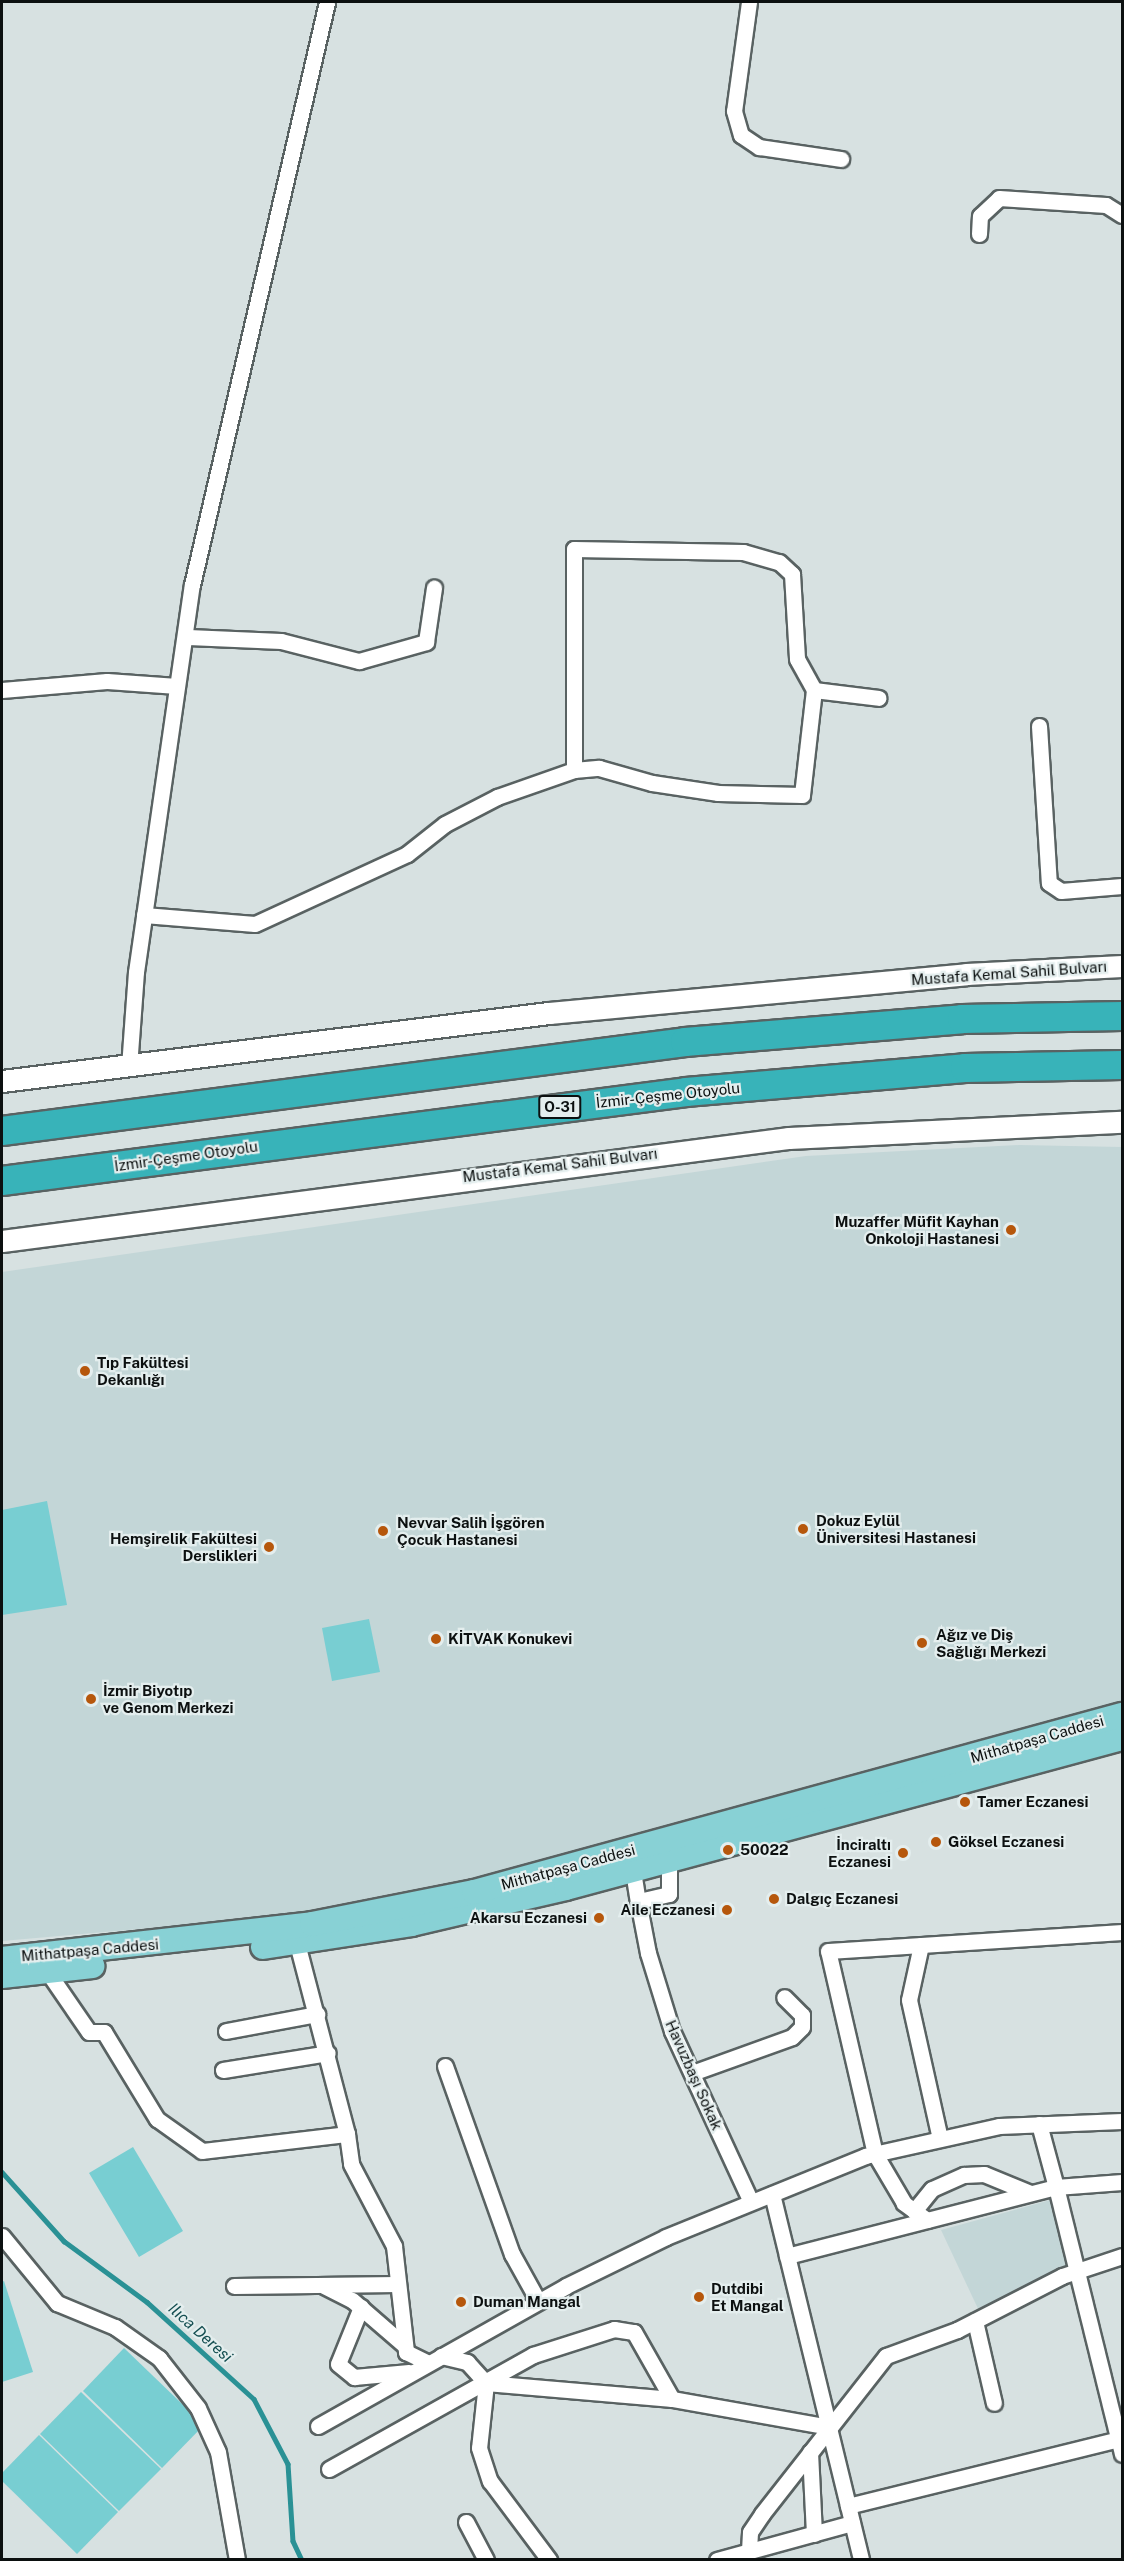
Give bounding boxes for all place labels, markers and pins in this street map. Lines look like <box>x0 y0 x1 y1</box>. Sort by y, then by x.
place label: Muzaffer Müfit Kayhan Onkoloji Hastanesi <box>835 1212 999 1247</box>
marker: Muzaffer Müfit Kayhan Onkoloji Hastanesi <box>1004 1223 1018 1237</box>
place label: Tıp Fakültesi Dekanlığı <box>97 1353 189 1388</box>
marker: Tıp Fakültesi Dekanlığı <box>78 1364 92 1378</box>
place label: Dokuz Eylül Üniversitesi Hastanesi <box>816 1511 976 1546</box>
place label: Nevvar Salih İşgören Çocuk Hastanesi <box>397 1513 545 1548</box>
marker: Dokuz Eylül Üniversitesi Hastanesi <box>794 1520 812 1538</box>
marker: Nevvar Salih İşgören Çocuk Hastanesi <box>374 1522 392 1540</box>
place label: Hemşirelik Fakültesi Derslikleri <box>110 1529 257 1564</box>
marker: Hemşirelik Fakültesi Derslikleri <box>262 1540 276 1554</box>
place label: Ağız ve Diş Sağlığı Merkezi <box>936 1625 1046 1660</box>
place label: KİTVAK Konukevi <box>448 1630 572 1648</box>
marker: KİTVAK Konukevi <box>429 1632 443 1646</box>
marker: Ağız ve Diş Sağlığı Merkezi <box>913 1634 931 1652</box>
place label: İzmir Biyotıp ve Genom Merkezi <box>103 1681 234 1716</box>
marker: İzmir Biyotıp ve Genom Merkezi <box>84 1692 98 1706</box>
place label: Tamer Eczanesi <box>977 1793 1088 1811</box>
marker: Tamer Eczanesi <box>958 1795 972 1809</box>
place label: Göksel Eczanesi <box>948 1833 1064 1851</box>
place label: İnciraltı Eczanesi <box>828 1835 891 1870</box>
marker: Göksel Eczanesi <box>929 1835 943 1849</box>
place label: 50022 <box>740 1841 788 1859</box>
marker: 50022 <box>721 1843 735 1857</box>
marker: İnciraltı Eczanesi <box>896 1846 910 1860</box>
place label: Dalgıç Eczanesi <box>786 1890 898 1908</box>
marker: Dalgıç Eczanesi <box>767 1892 781 1906</box>
place label: Aile Eczanesi <box>621 1901 715 1919</box>
marker: Aile Eczanesi <box>720 1903 734 1917</box>
place label: Akarsu Eczanesi <box>470 1909 587 1927</box>
marker: Akarsu Eczanesi <box>592 1911 606 1925</box>
place label: Dutdibi Et Mangal <box>711 2279 784 2314</box>
marker: Dutdibi Et Mangal <box>692 2290 706 2304</box>
place label: Duman Mangal <box>473 2293 581 2311</box>
marker: Duman Mangal <box>454 2295 468 2309</box>

